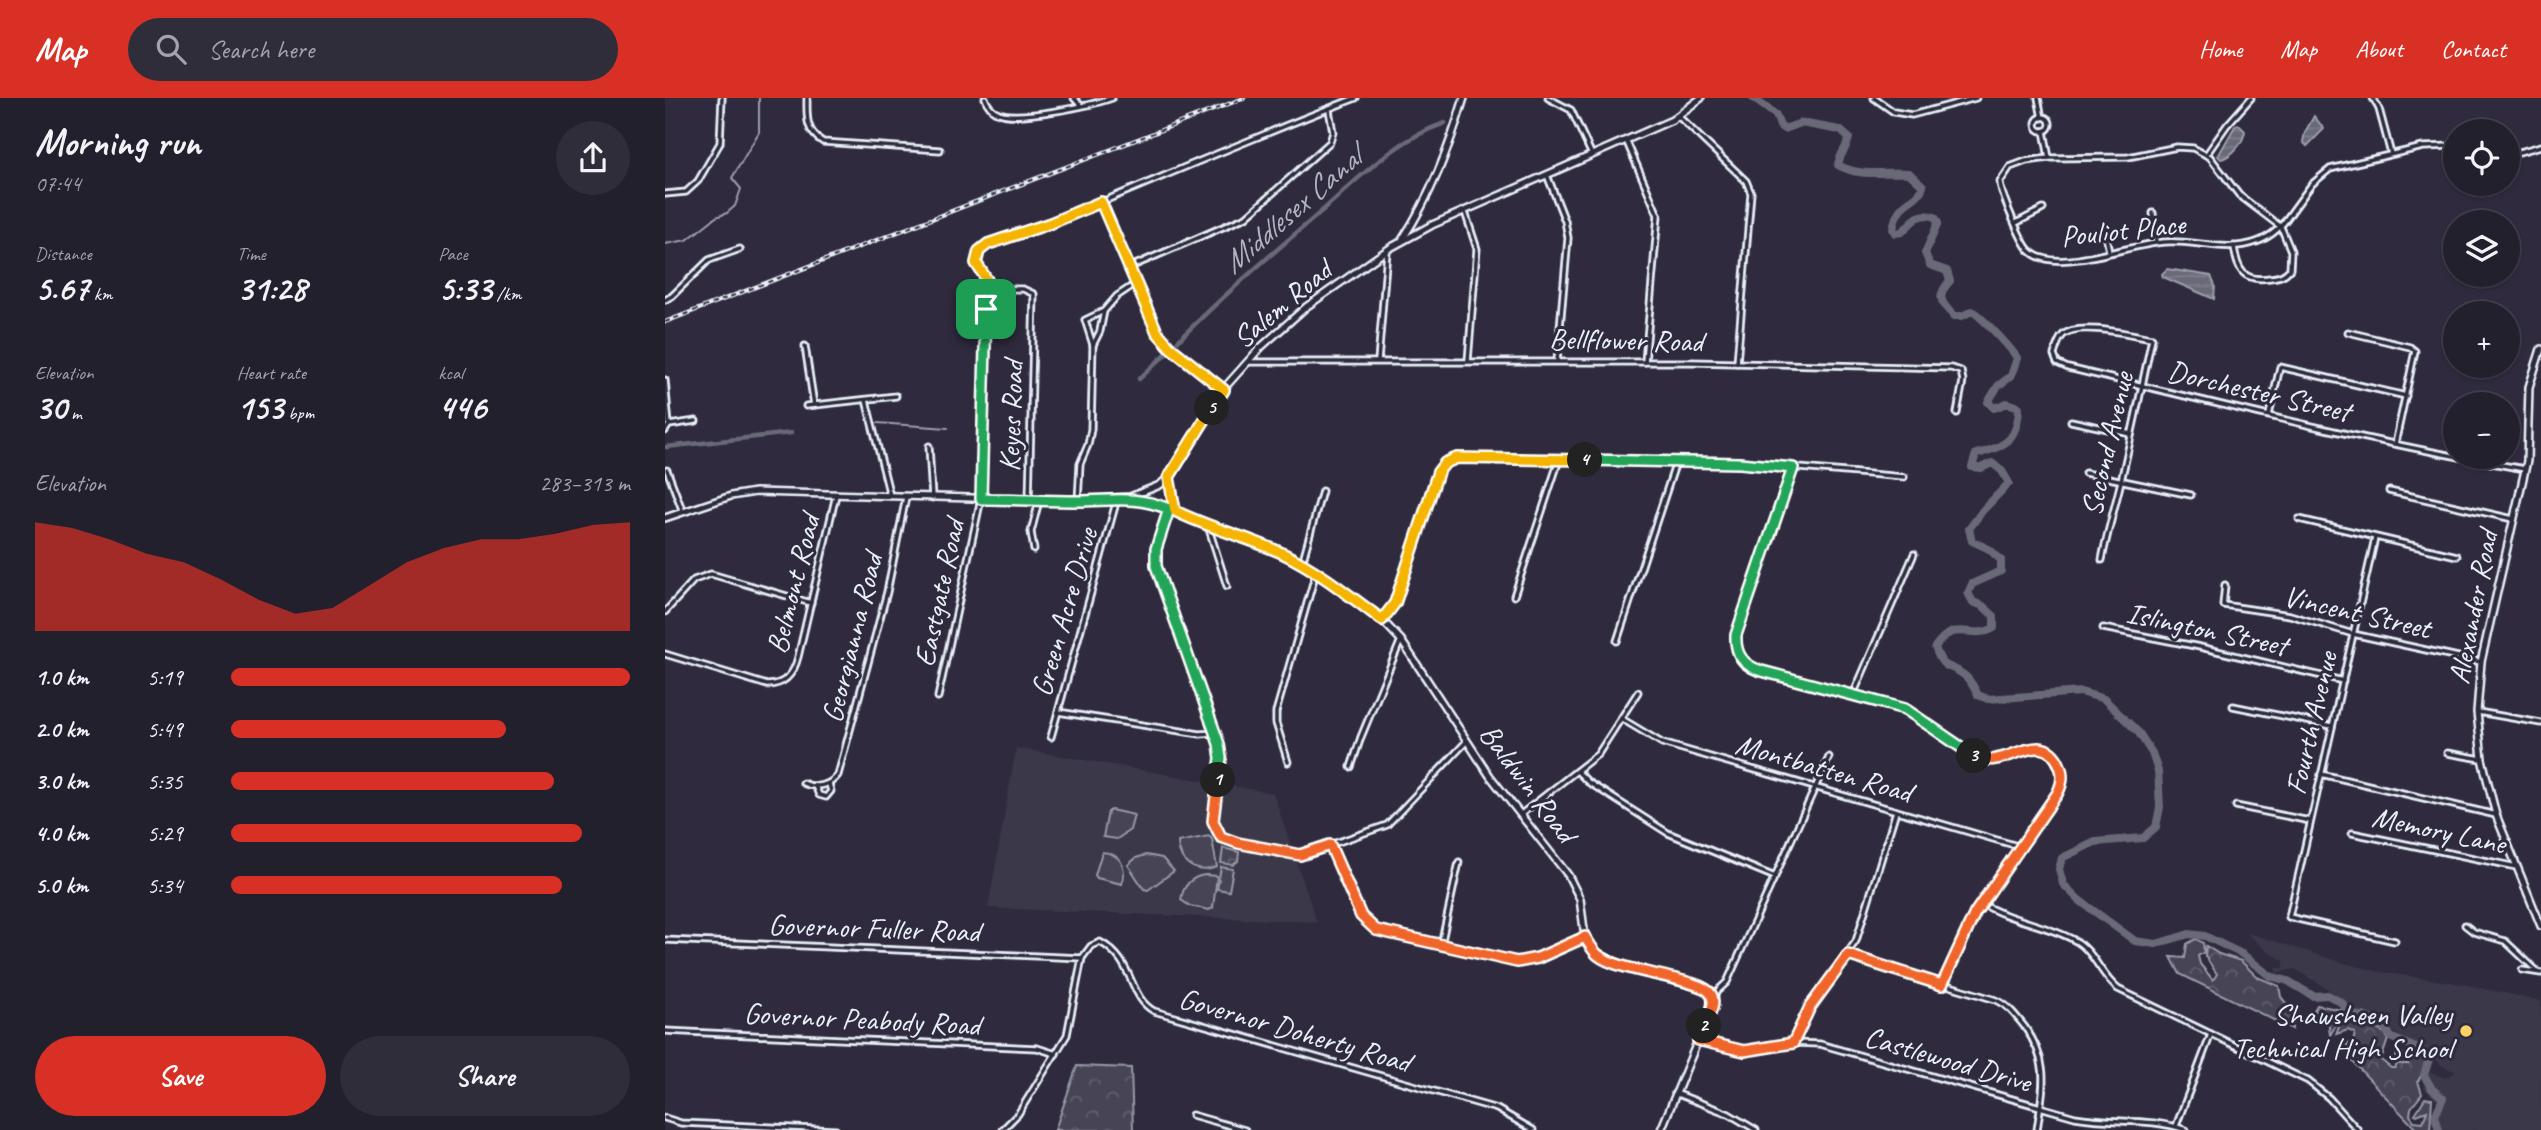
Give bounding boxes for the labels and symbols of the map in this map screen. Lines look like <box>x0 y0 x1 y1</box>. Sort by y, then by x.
water label: Middlesex Canal <box>1213 132 1378 282</box>
street label: Pouliot Place <box>2059 204 2189 255</box>
street label: Salem Road <box>1224 249 1343 357</box>
pin <box>956 279 1016 339</box>
street label: Bellflower Road <box>1549 320 1707 360</box>
street label: Dorchester Street <box>2164 352 2358 431</box>
street label: Keyes Road <box>990 355 1032 472</box>
street label: Second Avenue <box>2072 366 2142 520</box>
pin: 5 <box>1195 390 1229 426</box>
pin: 4 <box>1567 442 1602 478</box>
street label: Belmont Road <box>757 507 830 657</box>
street label: Eastgate Road <box>905 512 974 670</box>
street label: Green Acre Drive <box>1022 521 1107 700</box>
street label: Alexander Road <box>2440 523 2507 687</box>
street label: Georgianna Road <box>813 546 892 726</box>
street label: Vincent Street <box>2280 577 2437 648</box>
street label: Islington Street <box>2123 593 2295 665</box>
street label: Fourth Avenue <box>2276 646 2346 798</box>
street label: Baldwin Road <box>1471 716 1587 853</box>
street label: Montbatten Road <box>1732 725 1920 812</box>
pin: 3 <box>1957 738 1991 774</box>
pin: 1 <box>1201 762 1235 798</box>
street label: Memory Lane <box>2369 797 2511 863</box>
street label: Governor Fuller Road <box>768 905 985 951</box>
street label: Governor Doherty Road <box>1175 979 1419 1082</box>
street label: Governor Peabody Road <box>743 994 985 1044</box>
place label: Shawsheen Valley Technical High School <box>2233 995 2457 1067</box>
pin: 2 <box>1686 1009 1721 1044</box>
street label: Castlewood Drive <box>1860 1017 2038 1102</box>
marker: Shawsheen Valley Technical High School <box>2458 1023 2474 1039</box>

